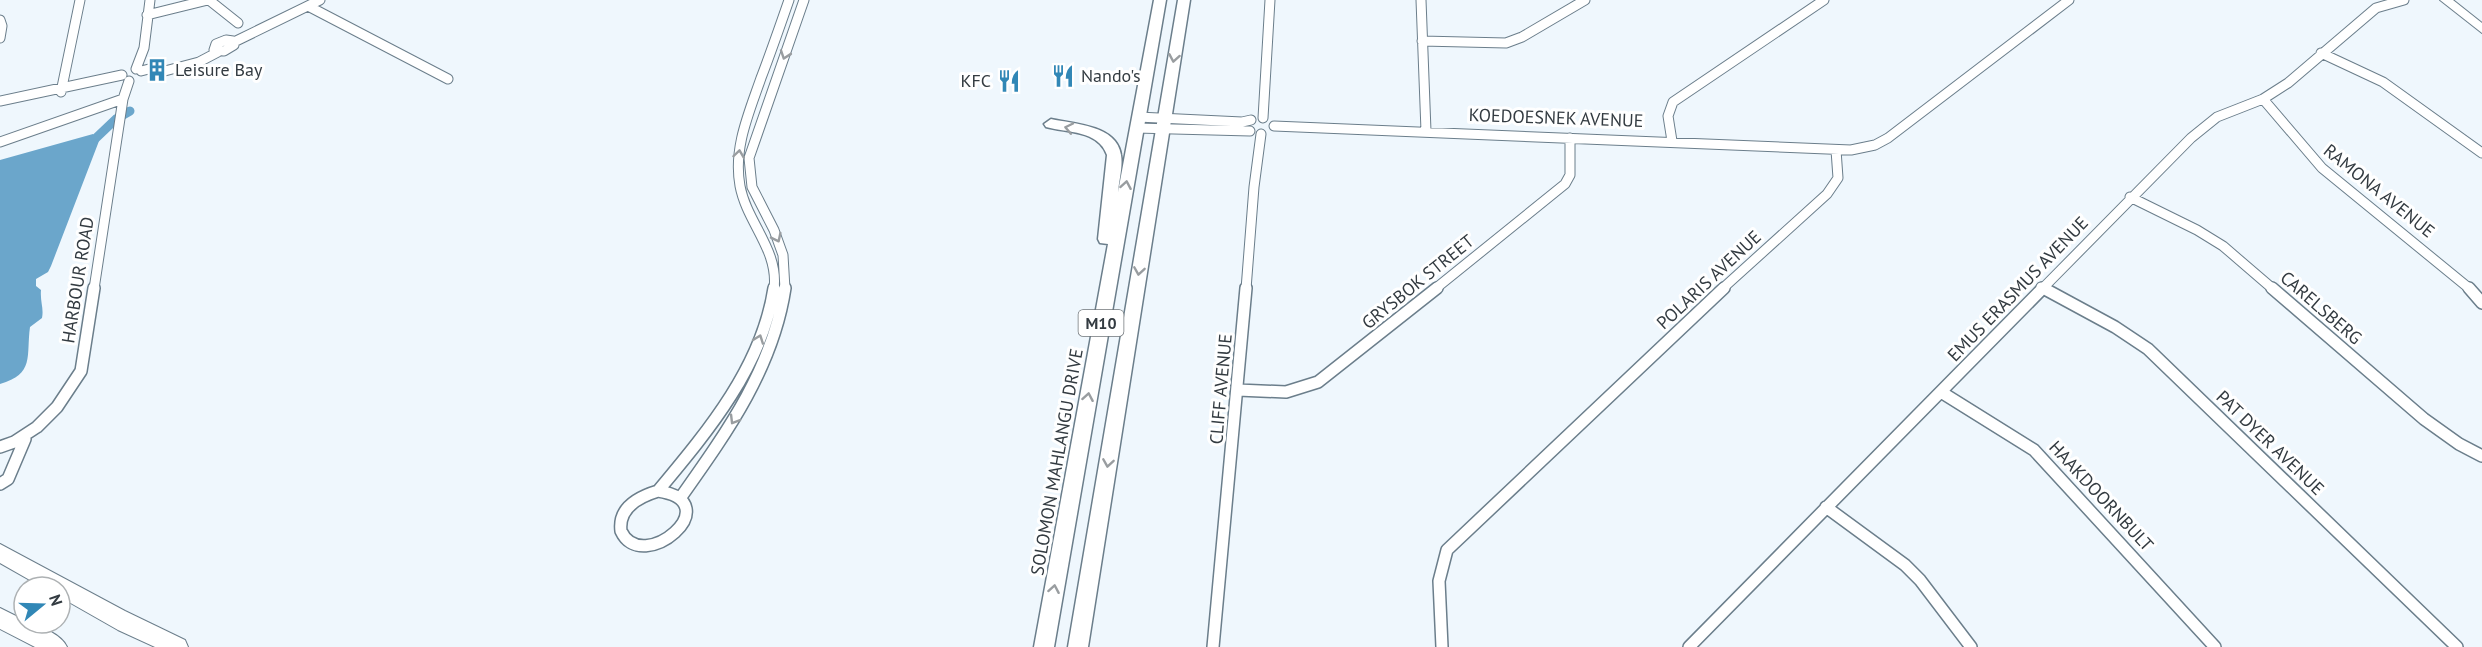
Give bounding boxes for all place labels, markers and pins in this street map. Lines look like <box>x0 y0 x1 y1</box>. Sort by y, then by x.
building icon: Leisure Bay <box>144 57 170 83</box>
place label: Leisure Bay <box>175 58 263 81</box>
restaurant icon: Nando's <box>1050 63 1076 89</box>
place label: Nando's <box>1081 64 1141 87</box>
restaurant icon: KFC <box>996 68 1022 94</box>
place label: KFC <box>960 69 991 92</box>

